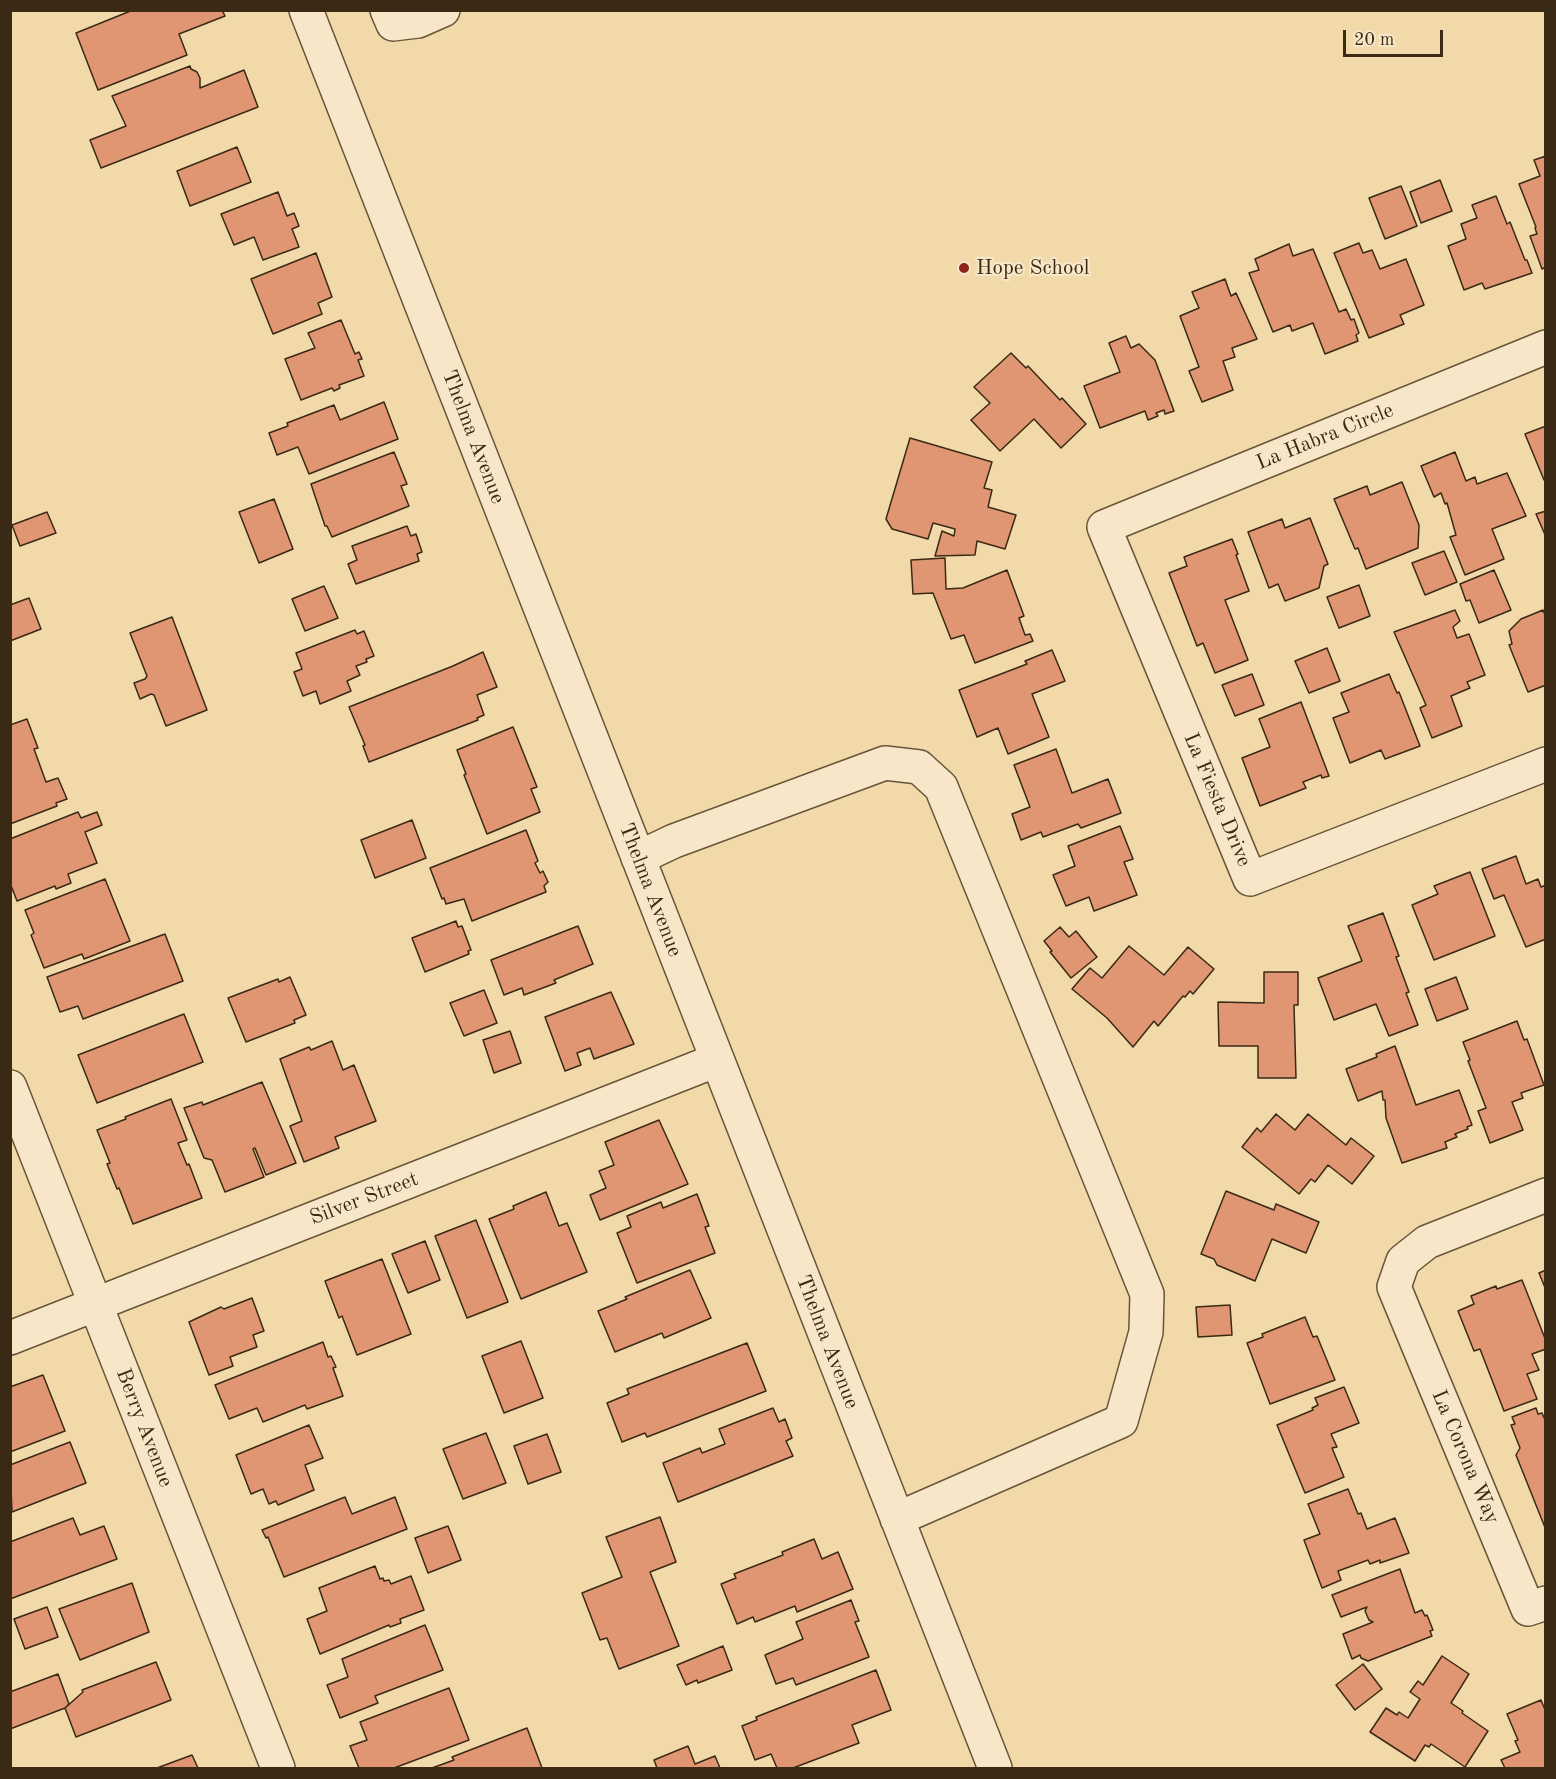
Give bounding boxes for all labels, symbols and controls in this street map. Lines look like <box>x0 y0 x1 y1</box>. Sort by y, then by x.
scale bar <box>1346 18 1446 56</box>
text: 20 m <box>1354 31 1394 49</box>
place label: Hope School <box>976 255 1089 281</box>
marker: Hope School <box>957 261 971 275</box>
street label: Thelma Avenue <box>436 366 510 508</box>
street label: La Habra Circle <box>1253 398 1397 476</box>
street label: La Fiesta Drive <box>1177 729 1257 871</box>
street label: Thelma Avenue <box>613 819 687 961</box>
street label: Silver Street <box>306 1167 422 1231</box>
street label: Thelma Avenue <box>790 1271 864 1413</box>
street label: Berry Avenue <box>110 1365 178 1491</box>
street label: La Corona Way <box>1425 1386 1505 1528</box>

